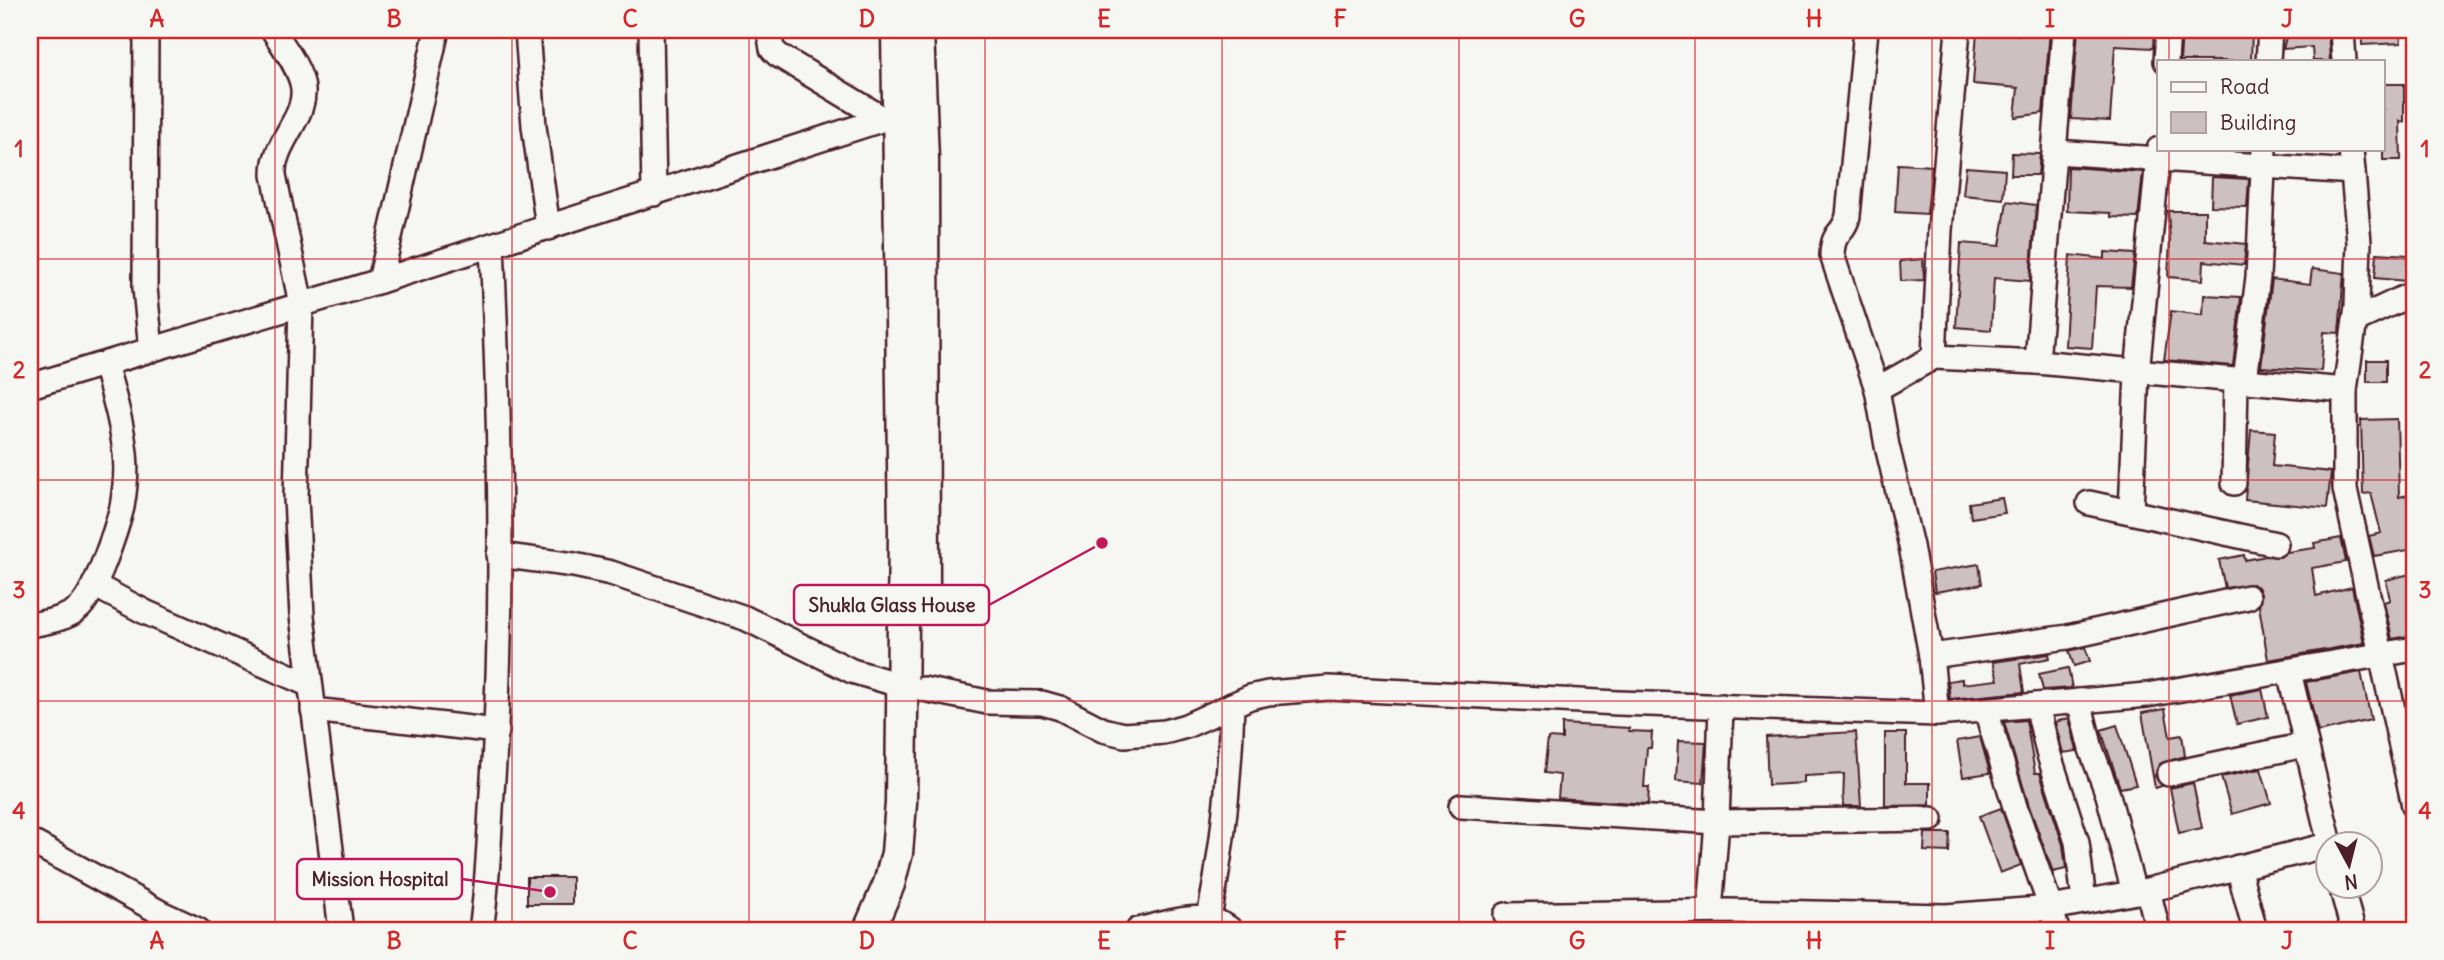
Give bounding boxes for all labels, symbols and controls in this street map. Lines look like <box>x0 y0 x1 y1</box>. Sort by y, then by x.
text: A <box>150 4 165 33</box>
text: B <box>386 4 402 33</box>
text: C <box>622 4 638 33</box>
text: D <box>859 4 875 33</box>
text: E <box>1097 4 1111 33</box>
text: F <box>1333 4 1347 33</box>
text: G <box>1569 4 1585 33</box>
text: H <box>1806 4 1822 33</box>
text: I <box>2045 4 2055 33</box>
text: J <box>2281 4 2293 33</box>
legend <box>2157 60 2384 150</box>
text: Road <box>2220 73 2269 100</box>
text: Building <box>2220 109 2296 136</box>
text: 1 <box>14 134 24 163</box>
text: 1 <box>2420 134 2430 163</box>
text: 2 <box>13 355 26 384</box>
text: 2 <box>2419 355 2432 384</box>
text: 3 <box>12 575 26 604</box>
text: 3 <box>2418 575 2432 604</box>
callout: Shukla Glass House <box>794 585 989 625</box>
text: Shukla Glass House <box>809 593 975 617</box>
text: 4 <box>12 796 26 825</box>
text: 4 <box>2418 796 2432 825</box>
north arrow <box>2314 830 2384 900</box>
callout: Mission Hospital <box>297 859 462 899</box>
text: Mission Hospital <box>312 867 448 891</box>
text: N <box>2343 869 2359 895</box>
text: A <box>150 926 165 955</box>
text: B <box>386 926 402 955</box>
text: C <box>622 926 638 955</box>
text: D <box>859 926 875 955</box>
text: E <box>1097 926 1111 955</box>
text: F <box>1333 926 1347 955</box>
text: G <box>1569 926 1585 955</box>
text: H <box>1806 926 1822 955</box>
text: I <box>2045 926 2055 955</box>
text: J <box>2281 926 2293 955</box>

